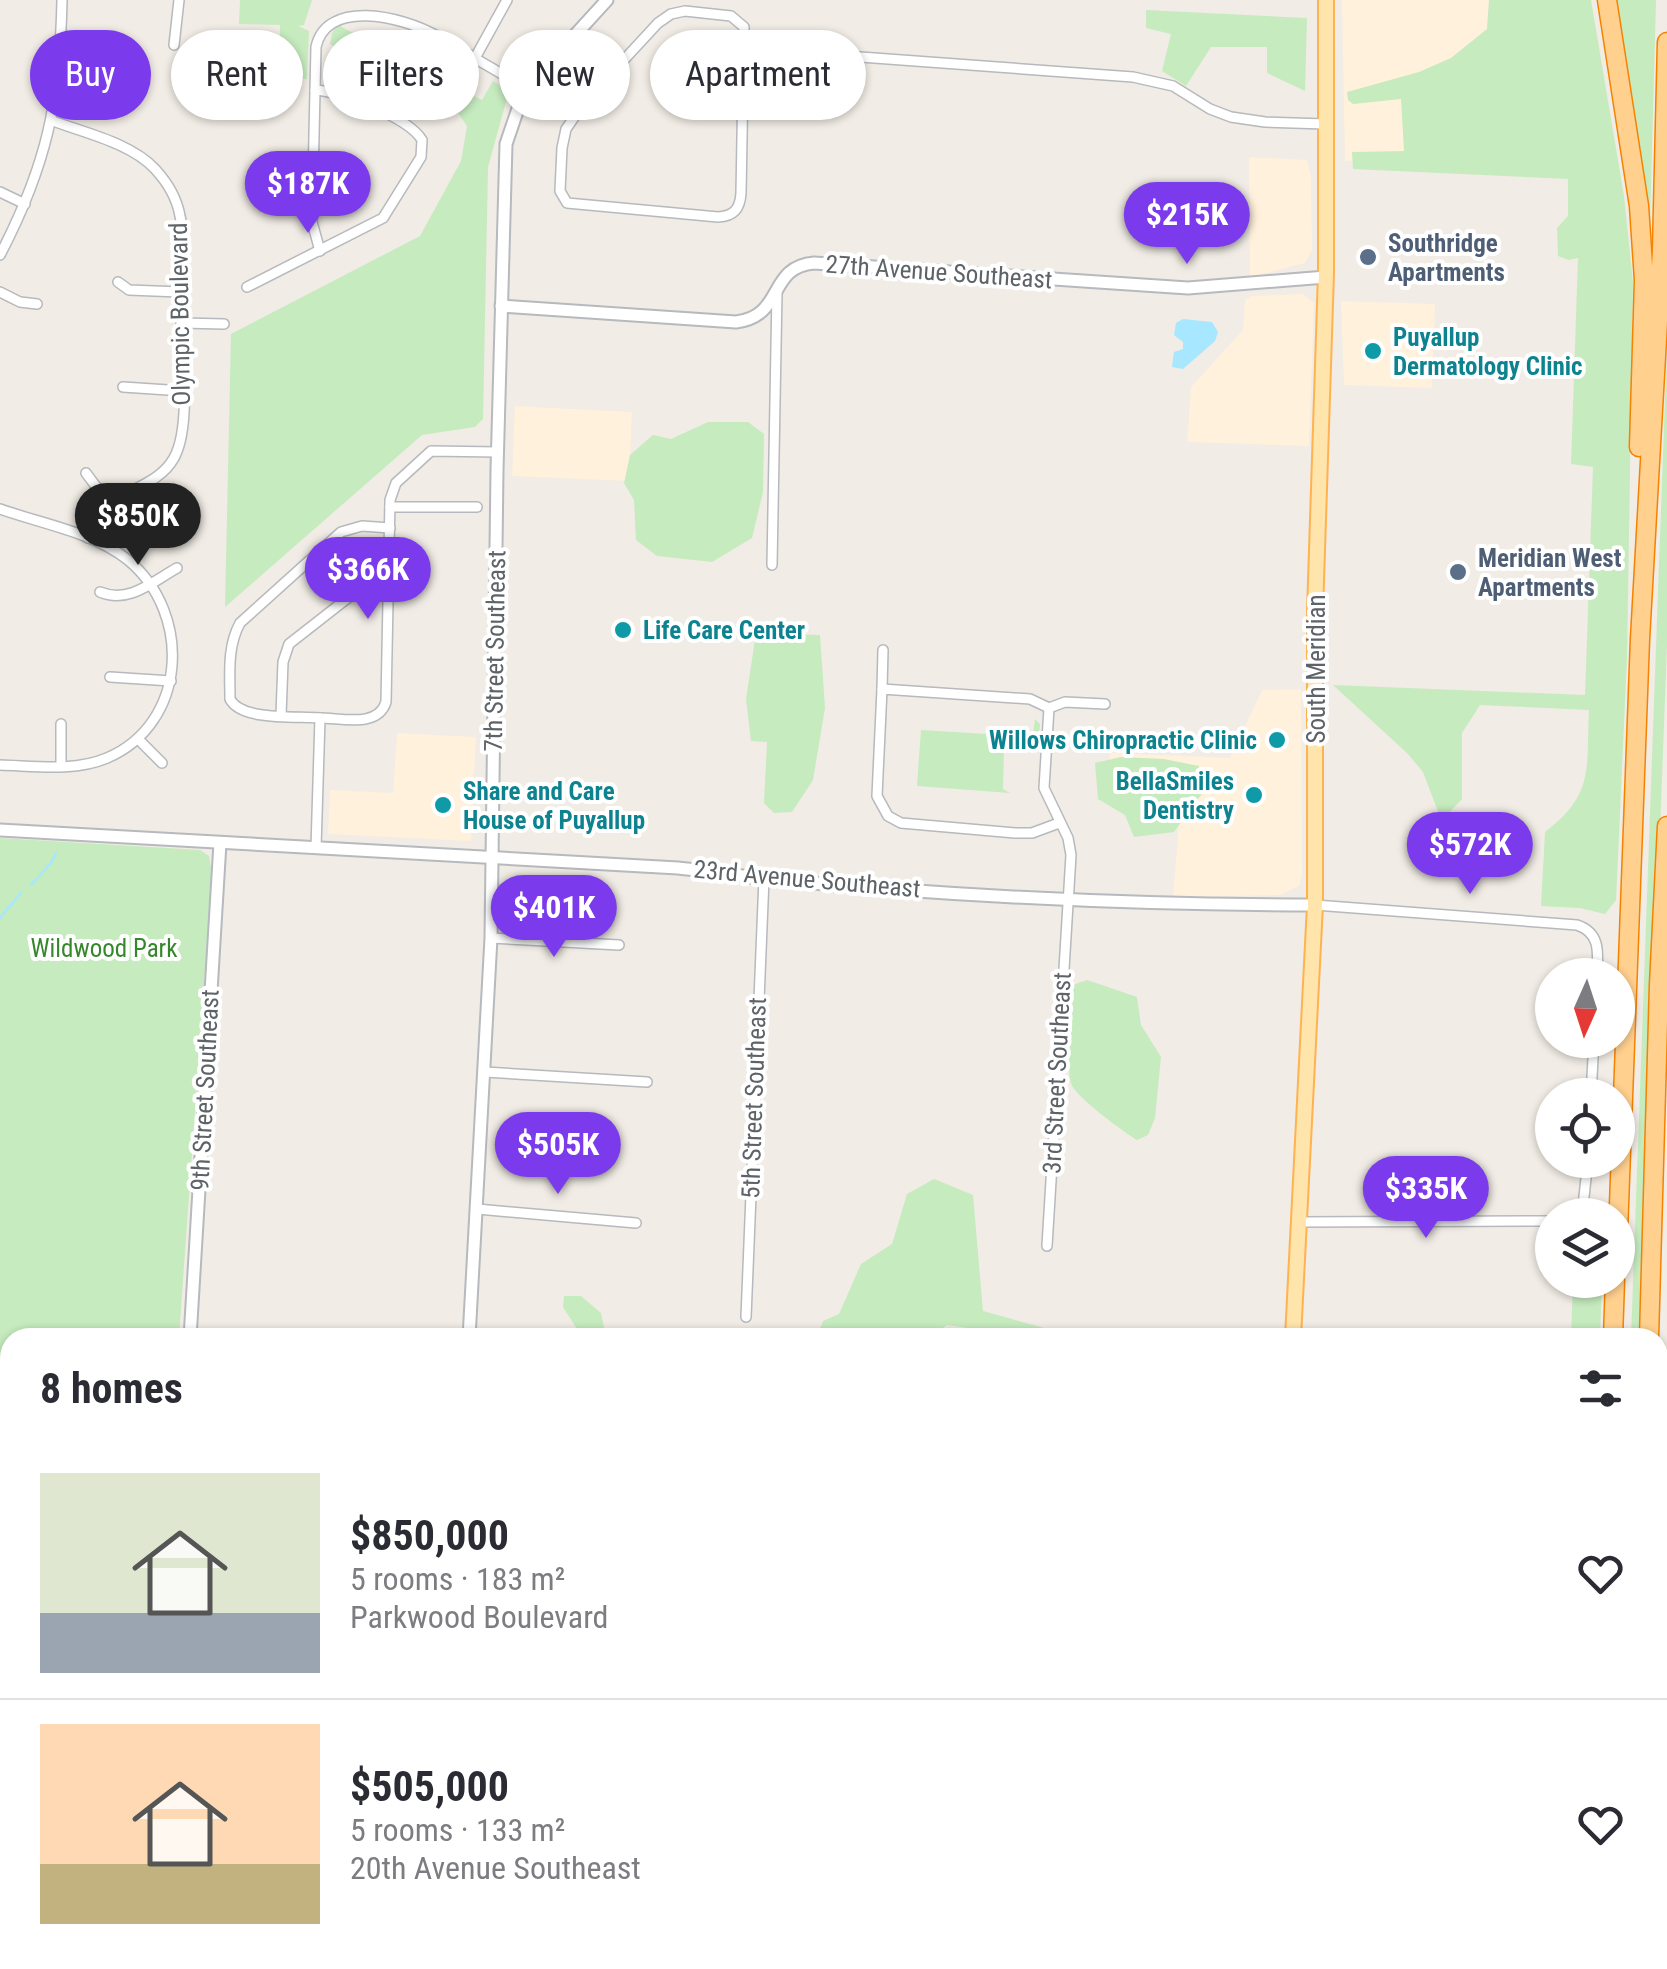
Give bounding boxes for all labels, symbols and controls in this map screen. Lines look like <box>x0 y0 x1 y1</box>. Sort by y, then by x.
chip: Buy <box>30 30 151 120</box>
chip: Rent <box>171 30 303 120</box>
chip: Filters <box>323 30 479 120</box>
chip: New <box>499 30 630 120</box>
chip: Apartment <box>650 30 866 120</box>
pin: $187K <box>238 151 378 236</box>
text: $187K <box>267 164 349 202</box>
pin: $215K <box>1117 182 1257 267</box>
text: $215K <box>1146 195 1228 233</box>
street label: Olympic Boulevard <box>164 222 196 406</box>
place label: Southridge Apartments <box>1388 229 1505 287</box>
marker: Southridge Apartments <box>1357 246 1379 268</box>
street label: 27th Avenue Southeast <box>825 250 1053 294</box>
place label: Puyallup Dermatology Clinic <box>1393 323 1583 381</box>
marker: Puyallup Dermatology Clinic <box>1362 340 1384 362</box>
pin: $850K <box>68 483 208 568</box>
text: $850K <box>97 496 179 534</box>
pin: $366K <box>298 537 438 622</box>
place label: Meridian West Apartments <box>1478 544 1622 602</box>
text: $366K <box>327 550 409 588</box>
street label: 7th Street Southeast <box>479 550 511 752</box>
marker: Meridian West Apartments <box>1447 561 1469 583</box>
street label: South Meridian <box>1302 595 1331 744</box>
place label: Life Care Center <box>643 616 805 645</box>
marker: Life Care Center <box>612 619 634 641</box>
place label: Willows Chiropractic Clinic <box>989 726 1257 755</box>
marker: Willows Chiropractic Clinic <box>1266 729 1288 751</box>
place label: BellaSmiles Dentistry <box>1116 767 1234 825</box>
place label: Share and Care House of Puyallup <box>463 777 645 835</box>
marker: BellaSmiles Dentistry <box>1243 784 1265 806</box>
marker: Share and Care House of Puyallup <box>432 794 454 816</box>
pin: $572K <box>1400 812 1540 897</box>
text: $572K <box>1429 825 1511 863</box>
street label: 23rd Avenue Southeast <box>692 855 922 903</box>
pin: $401K <box>484 875 624 960</box>
text: $401K <box>513 888 595 926</box>
park label: Wildwood Park <box>31 934 178 963</box>
north arrow <box>1535 958 1635 1058</box>
map controls <box>1535 958 1635 1298</box>
street label: 3rd Street Southeast <box>1037 972 1077 1174</box>
street label: 9th Street Southeast <box>185 989 225 1191</box>
street label: 5th Street Southeast <box>736 997 772 1199</box>
button: locate <box>1535 1078 1635 1178</box>
pin: $505K <box>488 1112 628 1197</box>
text: $505K <box>517 1125 599 1163</box>
pin: $335K <box>1356 1156 1496 1241</box>
text: $335K <box>1385 1169 1467 1207</box>
button: layers <box>1535 1198 1635 1298</box>
icon: filters <box>1573 1361 1628 1416</box>
text: 8 homes <box>40 1364 183 1413</box>
text: $850,000 <box>350 1511 509 1560</box>
icon: home <box>120 1513 240 1633</box>
icon: heart <box>1573 1546 1628 1601</box>
text: 5 rooms · 183 m² <box>350 1560 565 1598</box>
text: Parkwood Boulevard <box>350 1598 608 1636</box>
text: $505,000 <box>350 1762 509 1811</box>
icon: home <box>120 1764 240 1884</box>
icon: heart <box>1573 1797 1628 1852</box>
text: 5 rooms · 133 m² <box>350 1811 565 1849</box>
text: 20th Avenue Southeast <box>350 1849 641 1887</box>

